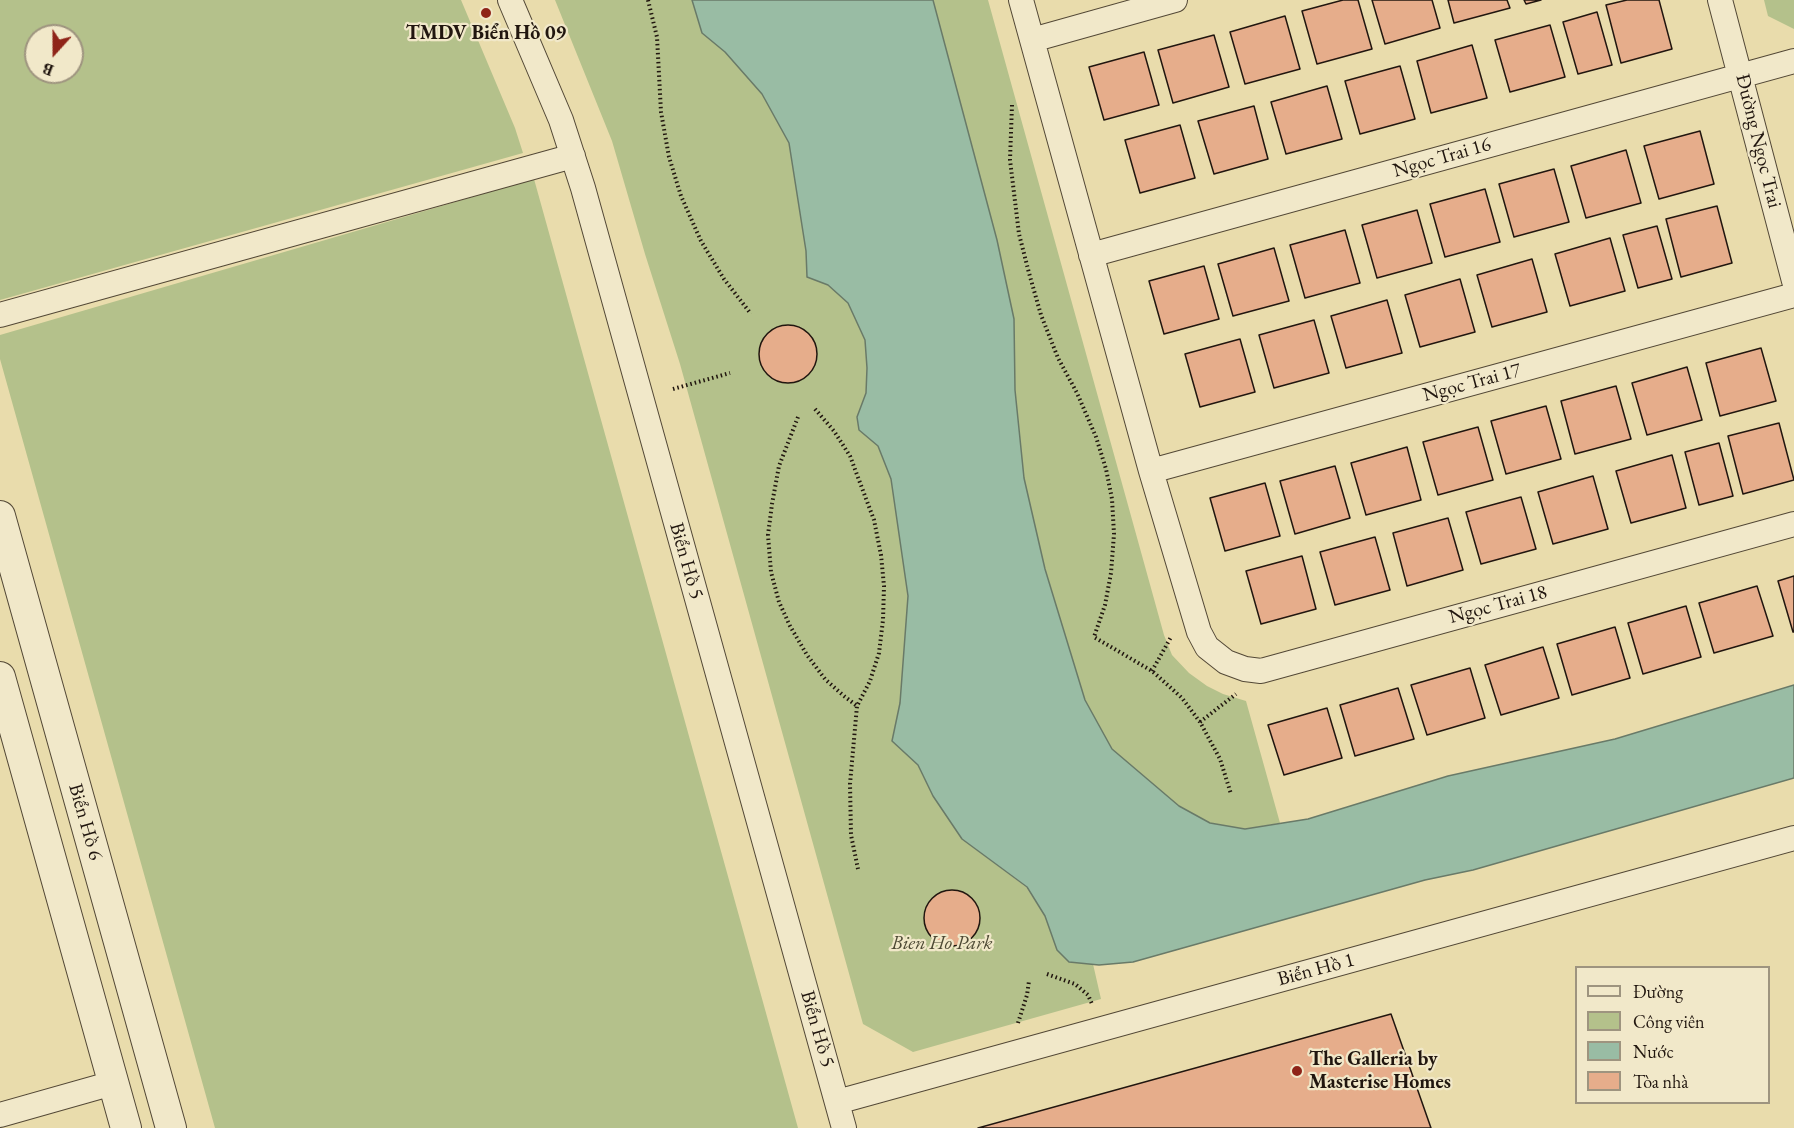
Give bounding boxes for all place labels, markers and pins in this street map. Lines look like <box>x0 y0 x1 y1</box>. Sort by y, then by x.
marker: TMDV Biển Hồ 09 <box>479 6 493 20</box>
place label: TMDV Biển Hồ 09 <box>406 22 566 46</box>
place label: The Galleria by Masterise Homes <box>1309 1048 1451 1095</box>
marker: The Galleria by Masterise Homes <box>1290 1064 1304 1078</box>

